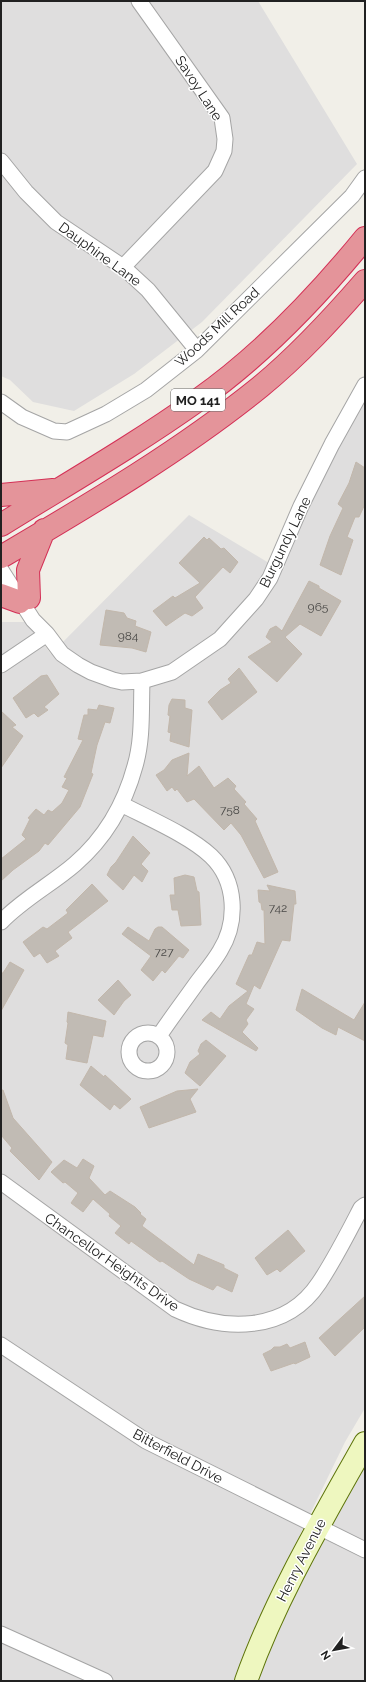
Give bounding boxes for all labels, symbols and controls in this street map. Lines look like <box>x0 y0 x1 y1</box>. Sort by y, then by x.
street label: Savoy Lane <box>172 53 226 123</box>
street label: Dauphine Lane <box>56 219 144 289</box>
street label: Woods Mill Road <box>172 284 262 370</box>
road number: MO 141 <box>171 389 225 411</box>
street label: Burgundy Lane <box>256 494 314 590</box>
house number: 965 <box>308 600 329 614</box>
house number: 984 <box>118 629 139 643</box>
house number: 758 <box>220 803 240 817</box>
house number: 742 <box>269 901 287 915</box>
house number: 727 <box>154 945 174 959</box>
street label: Chancellor Heights Drive <box>42 1210 182 1314</box>
street label: Bitterfield Drive <box>130 1426 226 1486</box>
street label: Henry Avenue <box>273 1516 329 1604</box>
north arrow <box>314 1630 354 1670</box>
text: N <box>318 1648 334 1662</box>

